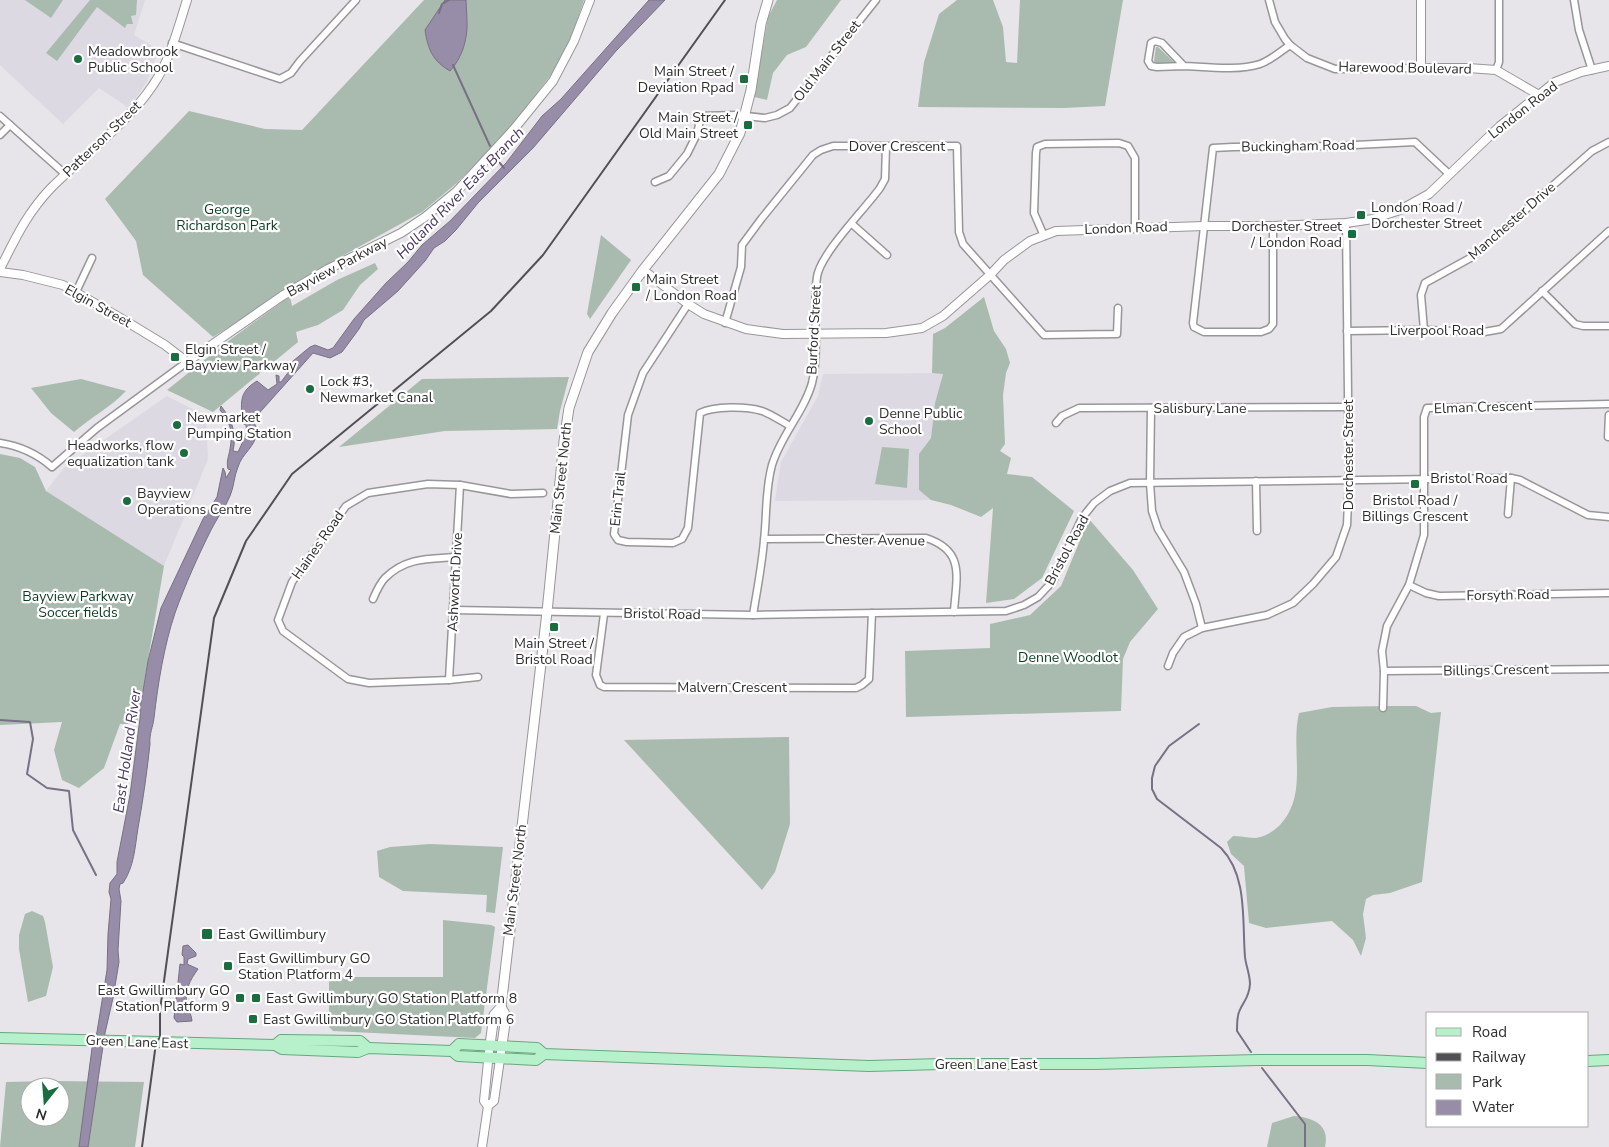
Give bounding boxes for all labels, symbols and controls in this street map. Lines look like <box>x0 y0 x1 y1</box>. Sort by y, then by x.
street label: Old Main Street <box>789 16 865 106</box>
place label: Meadowbrook Public School <box>88 42 179 77</box>
marker: Meadowbrook Public School <box>72 53 84 65</box>
street label: Harewood Boulevard <box>1338 57 1472 79</box>
place label: Main Street / Deviation Rpad <box>638 62 735 97</box>
marker: Main Street / Deviation Rpad <box>738 73 750 85</box>
street label: London Road <box>1484 77 1562 143</box>
street label: Patterson Street <box>59 97 145 181</box>
place label: Main Street / Old Main Street <box>639 108 739 143</box>
marker: Main Street / Old Main Street <box>742 119 754 131</box>
water label: Holland River East Branch <box>392 123 528 263</box>
street label: Buckingham Road <box>1241 136 1355 156</box>
street label: Dover Crescent <box>849 137 945 156</box>
street label: Manchester Drive <box>1464 178 1560 264</box>
place label: London Road / Dorchester Street <box>1371 198 1482 233</box>
park label: George Richardson Park <box>176 200 279 235</box>
marker: London Road / Dorchester Street <box>1355 209 1367 221</box>
street label: London Road <box>1084 217 1168 239</box>
place label: Dorchester Street / London Road <box>1231 217 1342 252</box>
marker: Dorchester Street / London Road <box>1346 228 1358 240</box>
street label: Bayview Parkway <box>283 232 391 302</box>
place label: Main Street / London Road <box>645 270 737 305</box>
street label: Elgin Street <box>61 280 135 332</box>
marker: Main Street / London Road <box>630 281 642 293</box>
street label: Burford Street <box>802 285 826 375</box>
street label: Liverpool Road <box>1390 321 1484 340</box>
place label: Elgin Street / Bayview Parkway <box>185 340 297 375</box>
marker: Elgin Street / Bayview Parkway <box>169 351 181 363</box>
place label: Lock #3, Newmarket Canal <box>320 372 434 407</box>
marker: Lock #3, Newmarket Canal <box>304 383 316 395</box>
street label: Elman Crescent <box>1433 396 1533 418</box>
street label: Salisbury Lane <box>1154 399 1246 418</box>
street label: Dorchester Street <box>1339 400 1358 510</box>
place label: Denne Public School <box>879 404 963 439</box>
place label: Newmarket Pumping Station <box>187 408 292 443</box>
marker: Denne Public School <box>863 415 875 427</box>
marker: Newmarket Pumping Station <box>171 419 183 431</box>
street label: Main Street North <box>546 421 576 535</box>
place label: Headworks, flow equalization tank <box>67 436 175 471</box>
marker: Headworks, flow equalization tank <box>178 447 190 459</box>
street label: Bristol Road <box>1430 469 1508 488</box>
street label: Erin Trail <box>606 470 630 527</box>
marker: Bristol Road / Billings Crescent <box>1409 478 1421 490</box>
place label: Bayview Operations Centre <box>137 484 252 519</box>
place label: Bristol Road / Billings Crescent <box>1362 491 1468 526</box>
marker: Bayview Operations Centre <box>121 495 133 507</box>
street label: Haines Road <box>287 507 349 583</box>
street label: Bristol Road <box>1040 511 1094 589</box>
street label: Chester Avenue <box>825 530 925 550</box>
street label: Ashworth Drive <box>443 532 467 632</box>
street label: Forsyth Road <box>1466 585 1550 605</box>
park label: Bayview Parkway Soccer fields <box>22 587 134 622</box>
street label: Bristol Road <box>623 604 701 624</box>
marker: Main Street / Bristol Road <box>548 621 560 633</box>
place label: Main Street / Bristol Road <box>514 634 595 669</box>
park label: Denne Woodlot <box>1018 648 1118 667</box>
street label: Billings Crescent <box>1443 660 1549 680</box>
street label: Malvern Crescent <box>677 678 787 697</box>
water label: East Holland River <box>108 687 146 814</box>
street label: Main Street North <box>499 823 531 937</box>
place label: East Gwillimbury <box>218 925 327 944</box>
marker: East Gwillimbury <box>200 927 214 941</box>
place label: East Gwillimbury GO Station Platform 4 <box>238 949 371 984</box>
marker: East Gwillimbury GO Station Platform 4 <box>222 960 234 972</box>
place label: East Gwillimbury GO Station Platform 9 <box>98 981 230 1016</box>
place label: East Gwillimbury GO Station Platform 8 <box>266 989 517 1008</box>
marker: East Gwillimbury GO Station Platform 9 <box>234 992 246 1004</box>
marker: East Gwillimbury GO Station Platform 8 <box>250 992 262 1004</box>
place label: East Gwillimbury GO Station Platform 6 <box>263 1010 514 1029</box>
legend <box>1426 1012 1589 1127</box>
marker: East Gwillimbury GO Station Platform 6 <box>247 1013 259 1025</box>
text: Road <box>1472 1022 1507 1042</box>
street label: Green Lane East <box>85 1031 189 1053</box>
text: Railway <box>1472 1047 1526 1067</box>
street label: Green Lane East <box>935 1055 1037 1074</box>
text: Park <box>1472 1072 1502 1092</box>
north arrow <box>20 1077 70 1127</box>
text: Water <box>1472 1097 1515 1117</box>
text: N <box>34 1103 49 1125</box>

